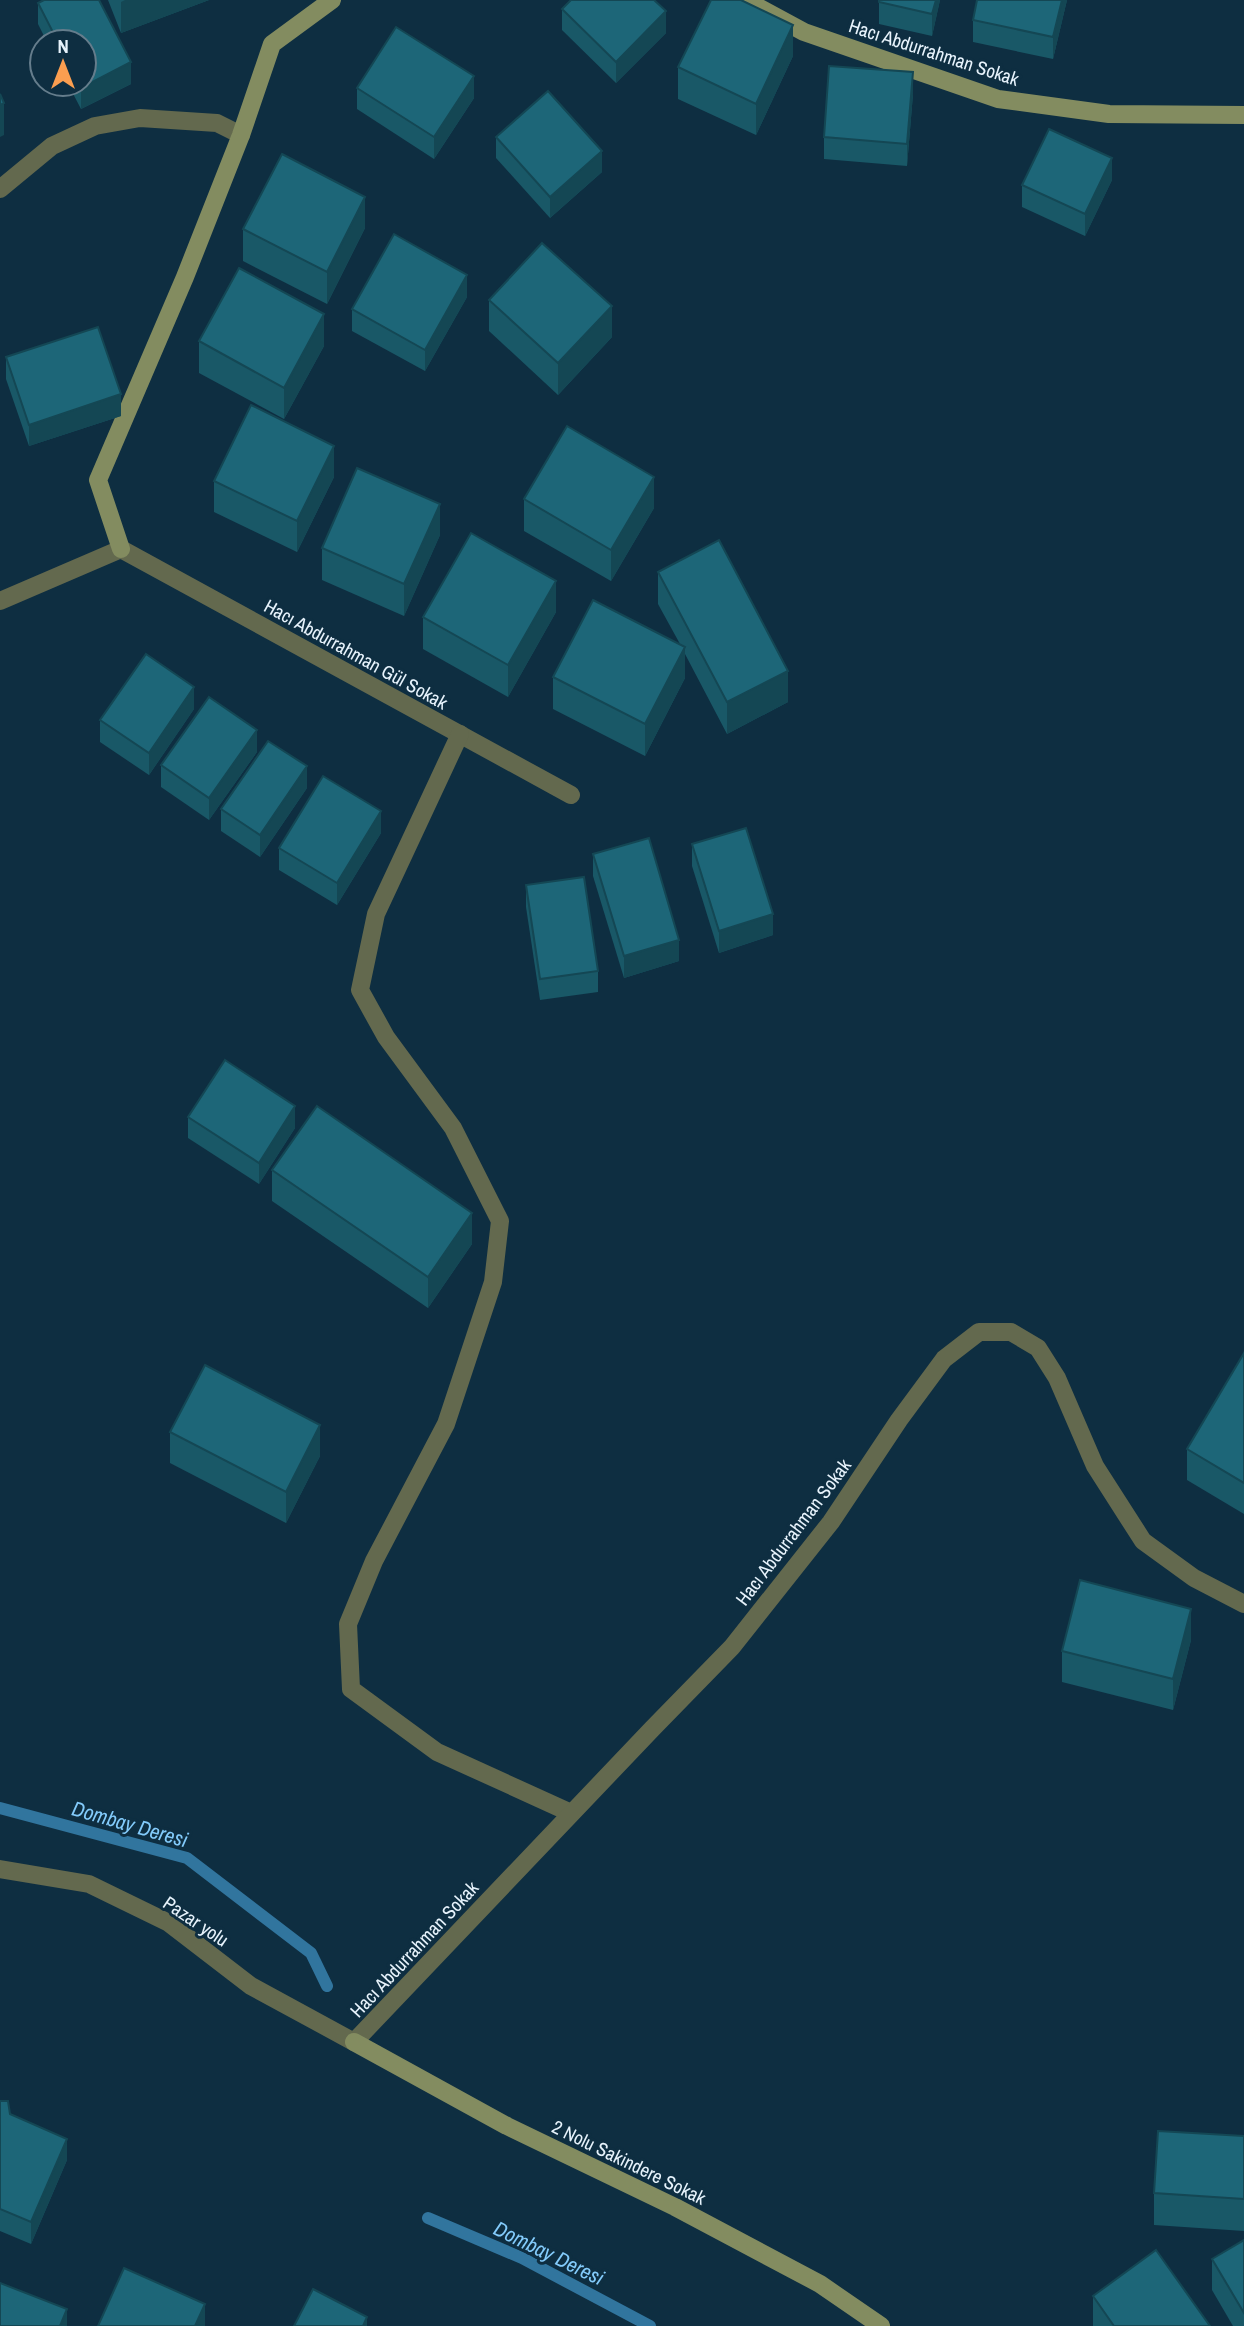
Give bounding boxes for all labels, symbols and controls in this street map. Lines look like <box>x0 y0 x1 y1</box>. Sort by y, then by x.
street label: Hacı Abdurrahman Sokak <box>846 12 1023 92</box>
north arrow <box>28 28 98 98</box>
text: N <box>57 33 69 59</box>
street label: Hacı Abdurrahman Gül Sokak <box>260 593 453 715</box>
street label: Hacı Abdurrahman Sokak <box>729 1453 857 1611</box>
water label: Dombay Deresi <box>69 1794 192 1854</box>
street label: Hacı Abdurrahman Sokak <box>344 1875 484 2023</box>
street label: Pazar yolu <box>158 1890 234 1952</box>
street label: 2 Nolu Sakindere Sokak <box>548 2113 710 2211</box>
water label: Dombay Deresi <box>489 2214 609 2292</box>

